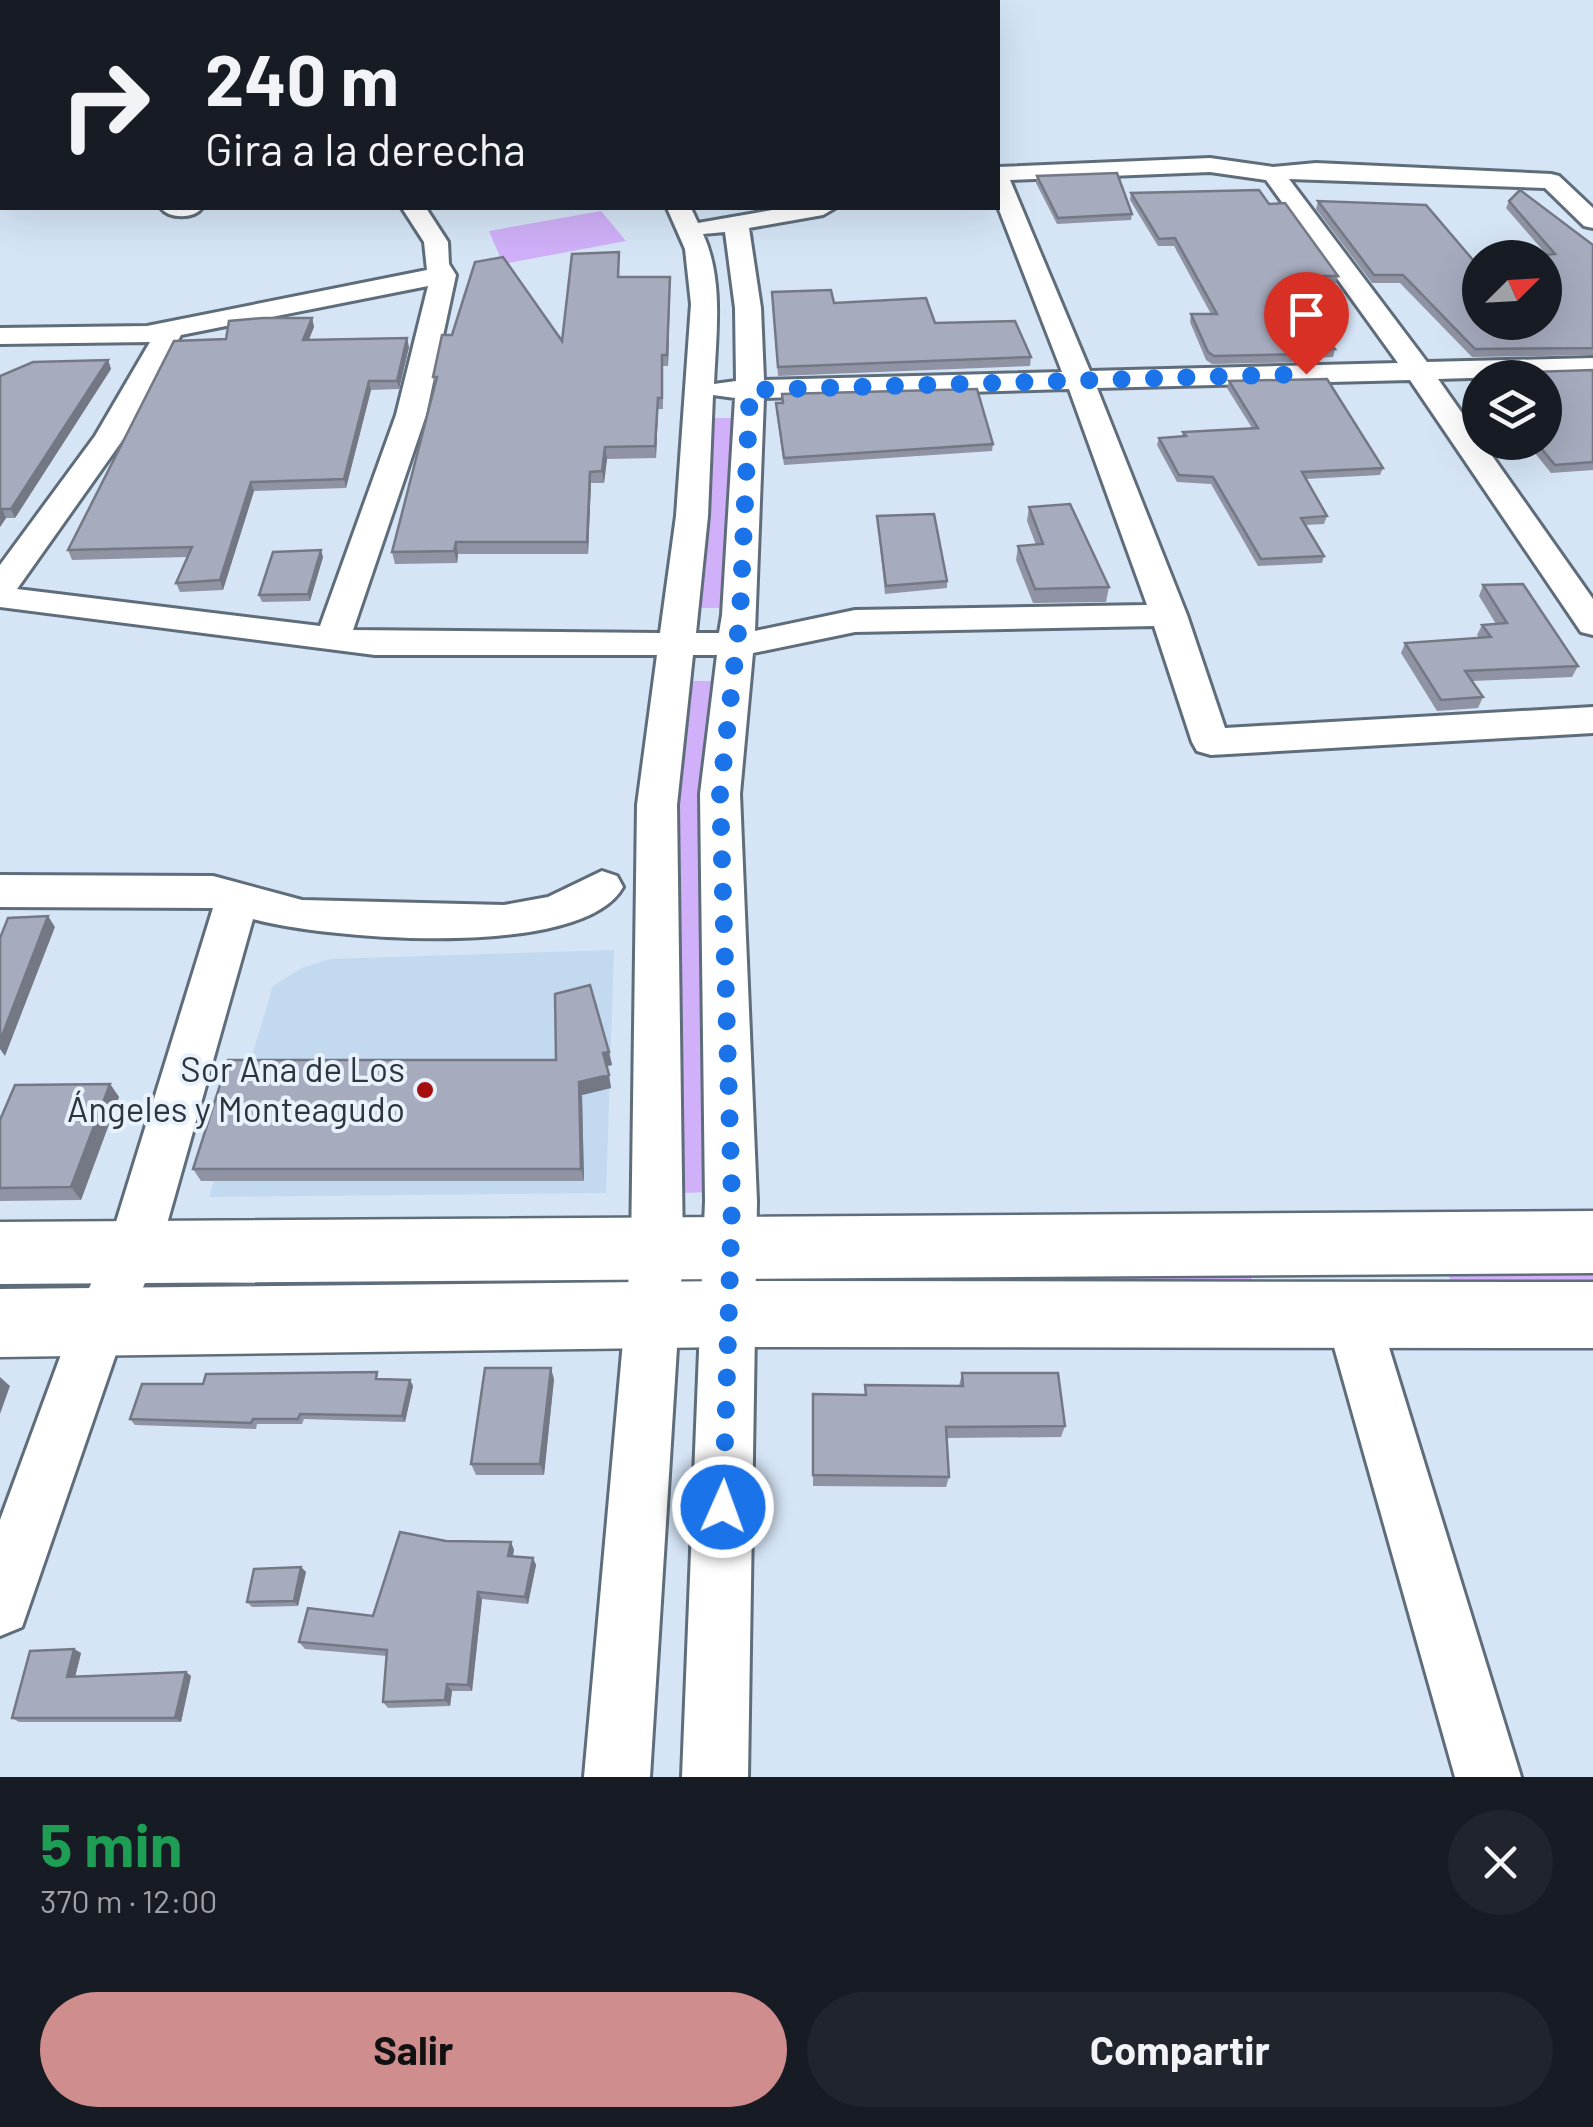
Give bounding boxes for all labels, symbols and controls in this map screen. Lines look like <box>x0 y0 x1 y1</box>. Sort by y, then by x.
text: 240 m <box>205 36 399 120</box>
icon: right <box>40 40 170 170</box>
text: Gira a la derecha <box>205 121 526 175</box>
north arrow <box>1462 240 1562 340</box>
map controls <box>1462 240 1562 460</box>
pin <box>1264 272 1349 375</box>
icon: arrive <box>1279 287 1334 342</box>
button: layers <box>1462 360 1562 460</box>
place label: Sor Ana de Los Ángeles y Monteagudo <box>67 1047 405 1129</box>
marker: Sor Ana de Los Ángeles y Monteagudo <box>414 1079 436 1101</box>
position arrow <box>671 1455 775 1559</box>
text: 5 min <box>40 1807 183 1879</box>
button: close <box>1448 1810 1553 1915</box>
text: 370 m · 12:00 <box>40 1881 217 1919</box>
button: Salir <box>40 1992 787 2107</box>
button: Compartir <box>807 1992 1553 2107</box>

